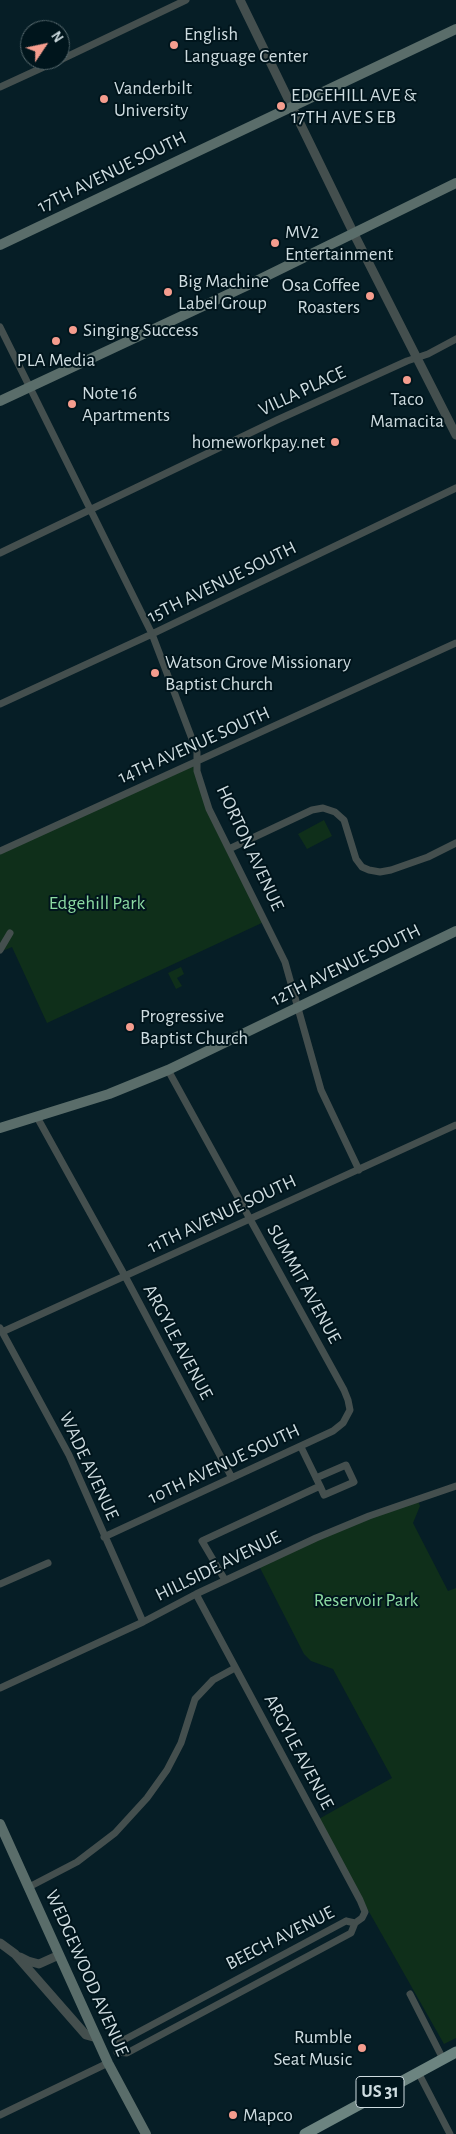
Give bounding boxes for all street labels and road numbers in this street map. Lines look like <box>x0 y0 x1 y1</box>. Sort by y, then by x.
street label: 17TH AVENUE SOUTH <box>34 126 190 218</box>
street label: VILLA PLACE <box>255 361 349 421</box>
street label: 15TH AVENUE SOUTH <box>144 536 300 628</box>
street label: 14TH AVENUE SOUTH <box>114 701 274 789</box>
street label: HORTON AVENUE <box>211 782 289 914</box>
street label: 12TH AVENUE SOUTH <box>268 919 424 1011</box>
street label: 11TH AVENUE SOUTH <box>144 1170 300 1258</box>
street label: SUMMIT AVENUE <box>262 1220 346 1348</box>
street label: ARGYLE AVENUE <box>138 1280 218 1404</box>
street label: WADE AVENUE <box>54 1408 124 1524</box>
street label: 10TH AVENUE SOUTH <box>144 1419 304 1509</box>
street label: HILLSIDE AVENUE <box>151 1526 285 1606</box>
street label: ARGYLE AVENUE <box>259 1690 339 1814</box>
street label: WEDGEWOOD AVENUE <box>40 1886 134 2060</box>
street label: BEECH AVENUE <box>222 1901 338 1975</box>
road number: US 31 <box>356 2076 404 2108</box>

